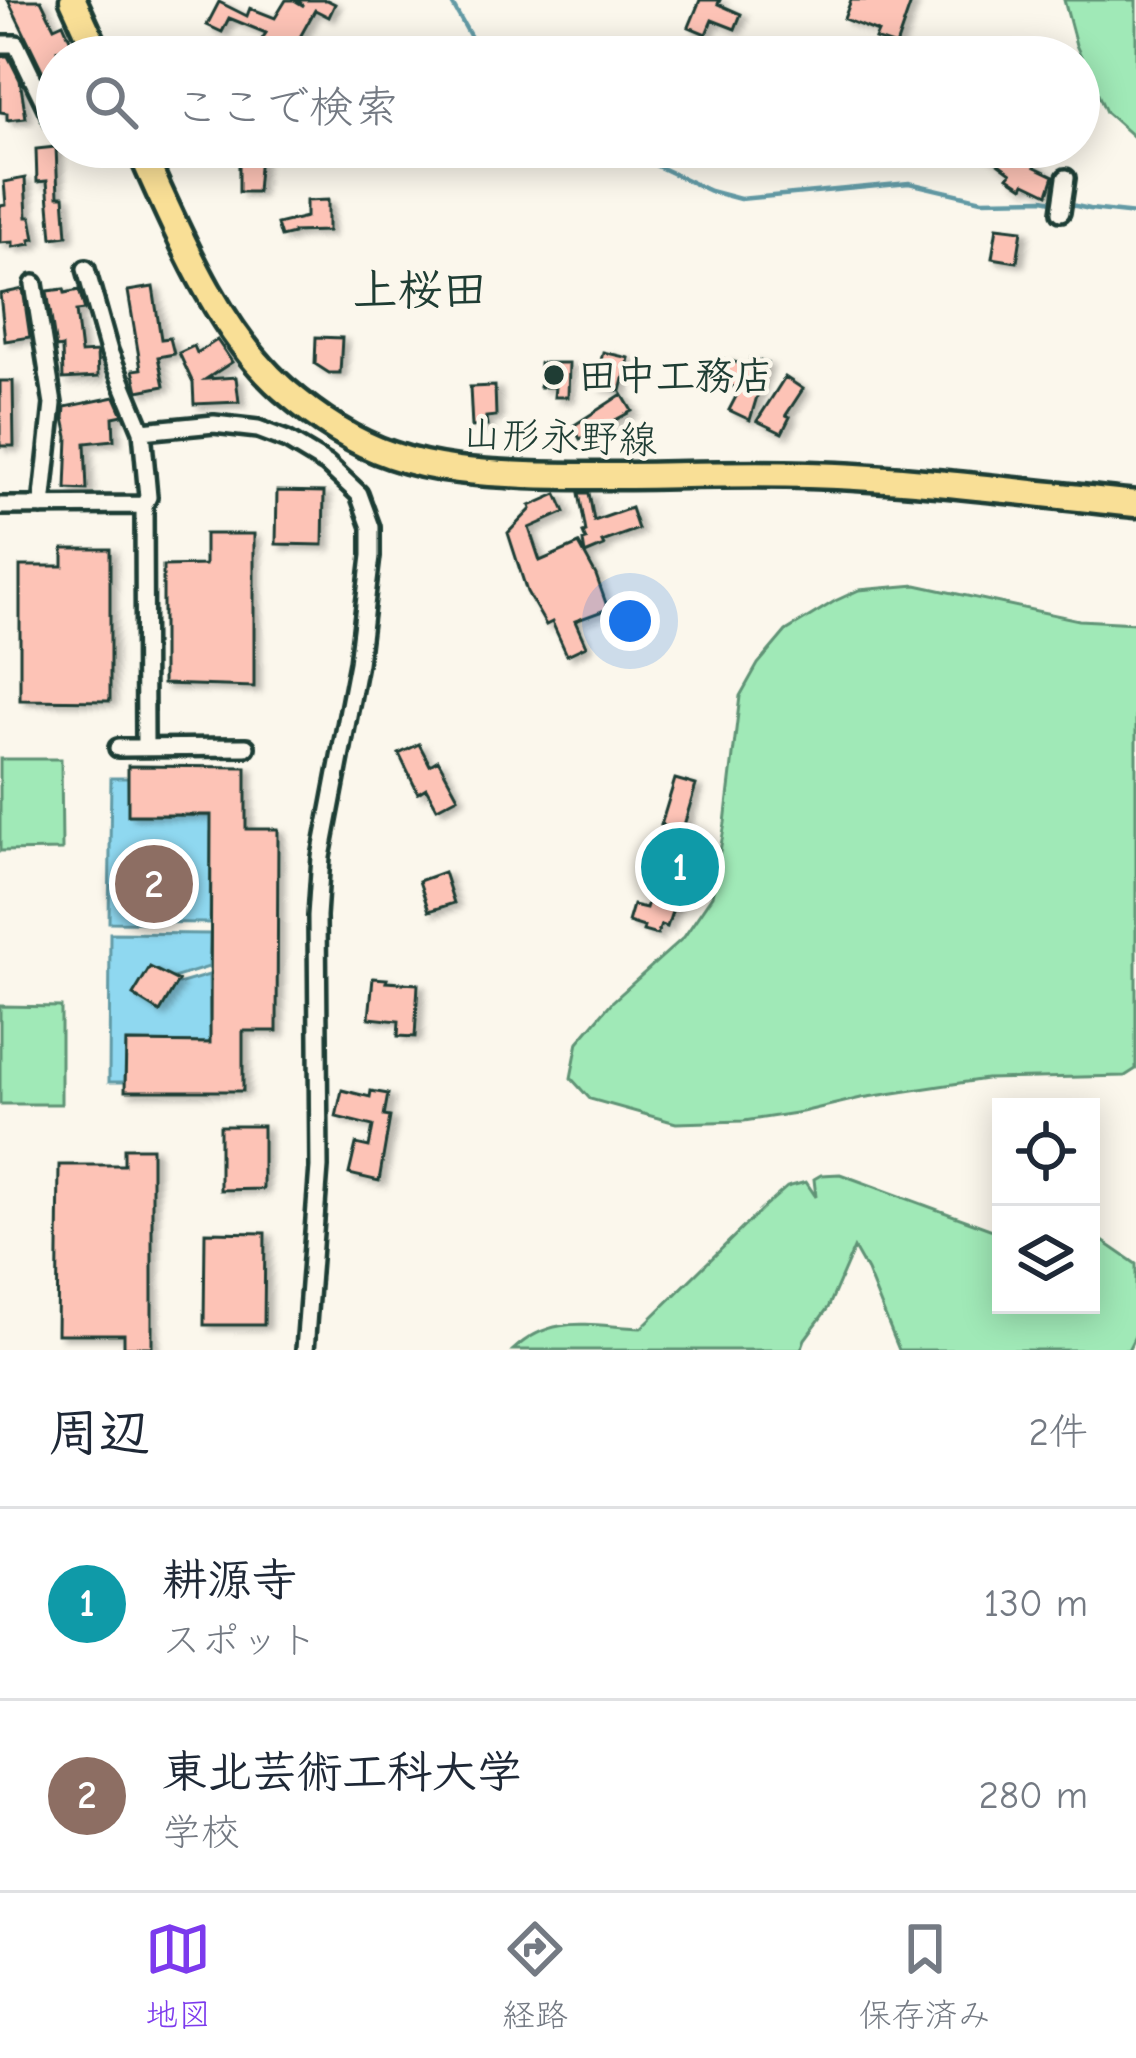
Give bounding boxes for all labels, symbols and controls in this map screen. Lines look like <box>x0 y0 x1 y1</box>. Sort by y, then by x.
search box <box>36 36 1100 168</box>
icon: search <box>78 69 144 135</box>
text: ここで検索 <box>174 81 399 133</box>
district label: 上桜田 <box>352 264 488 316</box>
place label: 田中工務店 <box>578 354 773 399</box>
marker: 田中工務店 <box>541 362 567 388</box>
street label: 山形永野線 <box>462 412 658 463</box>
your location <box>600 591 660 651</box>
pin: 1 <box>641 822 719 912</box>
pin: 2 <box>115 839 193 929</box>
map controls <box>992 1098 1100 1314</box>
button: locate <box>992 1098 1100 1206</box>
button: layers <box>992 1206 1100 1314</box>
text: 周辺 <box>48 1404 150 1463</box>
text: 2件 <box>1029 1410 1088 1455</box>
text: 耕源寺 <box>162 1554 297 1606</box>
text: 1 <box>79 1581 95 1626</box>
text: 130 m <box>984 1581 1088 1626</box>
text: スポット <box>162 1618 318 1663</box>
text: 東北芸術工科大学 <box>162 1746 522 1798</box>
text: 2 <box>77 1773 97 1818</box>
text: 280 m <box>978 1773 1088 1818</box>
text: 学校 <box>162 1810 240 1855</box>
tab: 地図 <box>145 1916 211 2036</box>
tab: 経路 <box>502 1916 568 2036</box>
tab: 保存済み <box>859 1916 991 2036</box>

